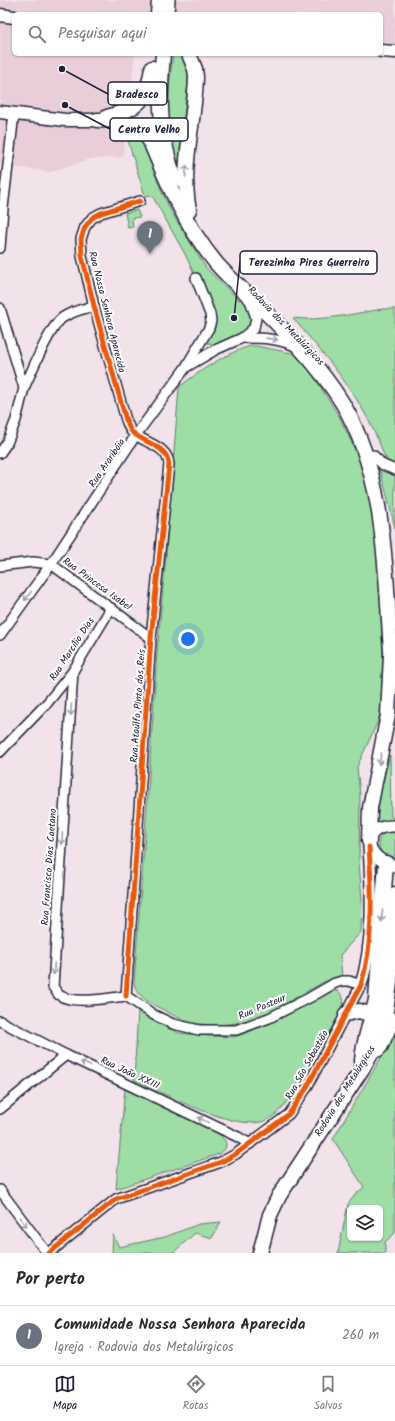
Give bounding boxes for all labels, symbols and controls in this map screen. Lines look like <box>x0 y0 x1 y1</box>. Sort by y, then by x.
search box <box>12 12 383 56</box>
text: Pesquisar aqui <box>58 22 147 46</box>
icon: search <box>26 23 48 45</box>
callout: Bradesco <box>108 82 167 105</box>
text: Bradesco <box>115 86 159 104</box>
callout: Centro Velho <box>110 118 188 141</box>
text: Centro Velho <box>118 121 180 139</box>
one-way arrow <box>183 165 190 178</box>
pin: 1 <box>137 221 163 254</box>
street label: Rua Nossa Senhora Aparecida <box>84 250 130 375</box>
callout: Terezinha Pires Guerreiro <box>240 251 377 274</box>
text: Terezinha Pires Guerreiro <box>248 254 370 272</box>
street label: Rodovia dos Metalúrgicos <box>244 283 329 370</box>
one-way arrow <box>265 335 278 343</box>
street label: Rua Araribóia <box>85 435 129 491</box>
street label: Rua Princesa Isabel <box>59 553 135 615</box>
one-way arrow <box>24 590 32 601</box>
street label: Rua Marcílio Dias <box>45 613 99 684</box>
your location <box>178 629 198 649</box>
street label: Rua Ataúlfo Pinto dos Reis <box>126 648 150 763</box>
one-way arrow <box>67 703 74 716</box>
one-way arrow <box>375 752 383 765</box>
street label: Rua Francisco Dias Caetano <box>37 807 61 926</box>
one-way arrow <box>59 832 66 845</box>
one-way arrow <box>379 909 386 922</box>
one-way arrow <box>50 962 57 975</box>
street label: Rua Pasteur <box>236 990 289 1024</box>
street label: Rua São Sebastião <box>281 1027 333 1103</box>
street label: Rodovia dos Metalúrgicos <box>310 1042 380 1140</box>
street label: Rua João XXIII <box>98 1052 162 1094</box>
one-way arrow <box>80 1060 92 1067</box>
one-way arrow <box>198 1116 210 1123</box>
map controls <box>347 1205 383 1241</box>
button: layers <box>347 1205 383 1241</box>
one-way arrow <box>19 1216 28 1227</box>
text: Por perto <box>16 1266 85 1293</box>
text: Comunidade Nossa Senhora Aparecida <box>54 1313 305 1337</box>
text: 1 <box>27 1325 31 1346</box>
text: 260 m <box>342 1325 379 1346</box>
text: Igreja · Rodovia dos Metalúrgicos <box>54 1337 234 1358</box>
tab: Mapa <box>53 1373 77 1415</box>
tab: Rotas <box>183 1373 208 1415</box>
tab: Salvos <box>314 1373 342 1415</box>

